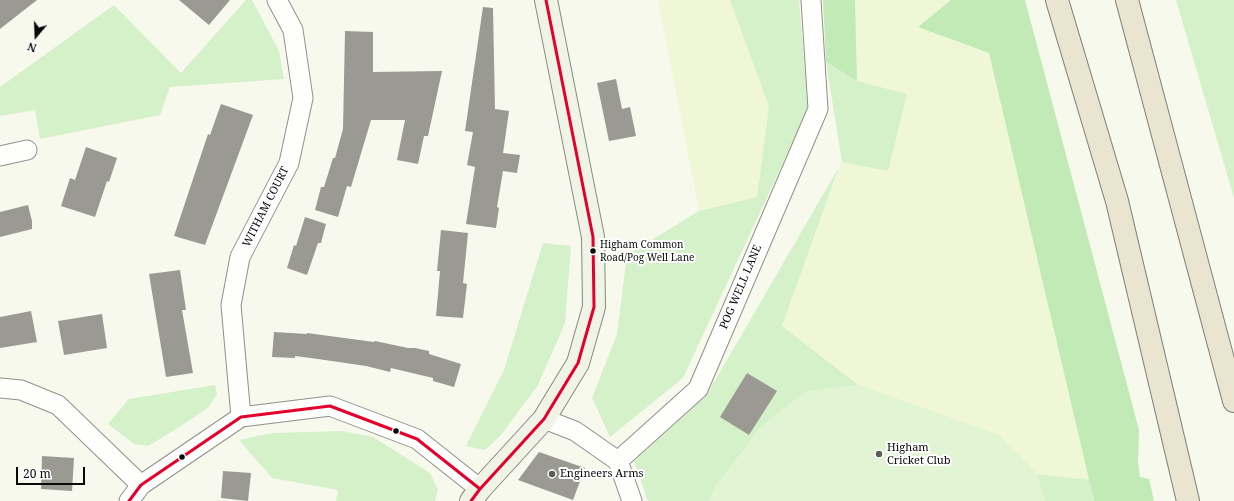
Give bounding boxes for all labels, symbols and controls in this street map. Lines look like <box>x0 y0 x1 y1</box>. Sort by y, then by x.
north arrow <box>16 16 56 56</box>
text: N <box>25 39 38 56</box>
street label: WITHAM COURT <box>240 165 292 249</box>
place label: Higham Common Road/Pog Well Lane <box>600 239 694 262</box>
street label: POG WELL LANE <box>717 243 765 331</box>
marker: Higham Common Road/Pog Well Lane <box>588 246 598 256</box>
unlabelled marker <box>391 426 401 436</box>
place label: Higham Cricket Club <box>887 441 951 467</box>
marker: Higham Cricket Club <box>874 449 884 459</box>
unlabelled marker <box>177 452 187 462</box>
scale bar <box>18 459 87 485</box>
text: 20 m <box>23 465 51 482</box>
place label: Engineers Arms <box>560 467 644 481</box>
marker: Engineers Arms <box>547 469 557 479</box>

